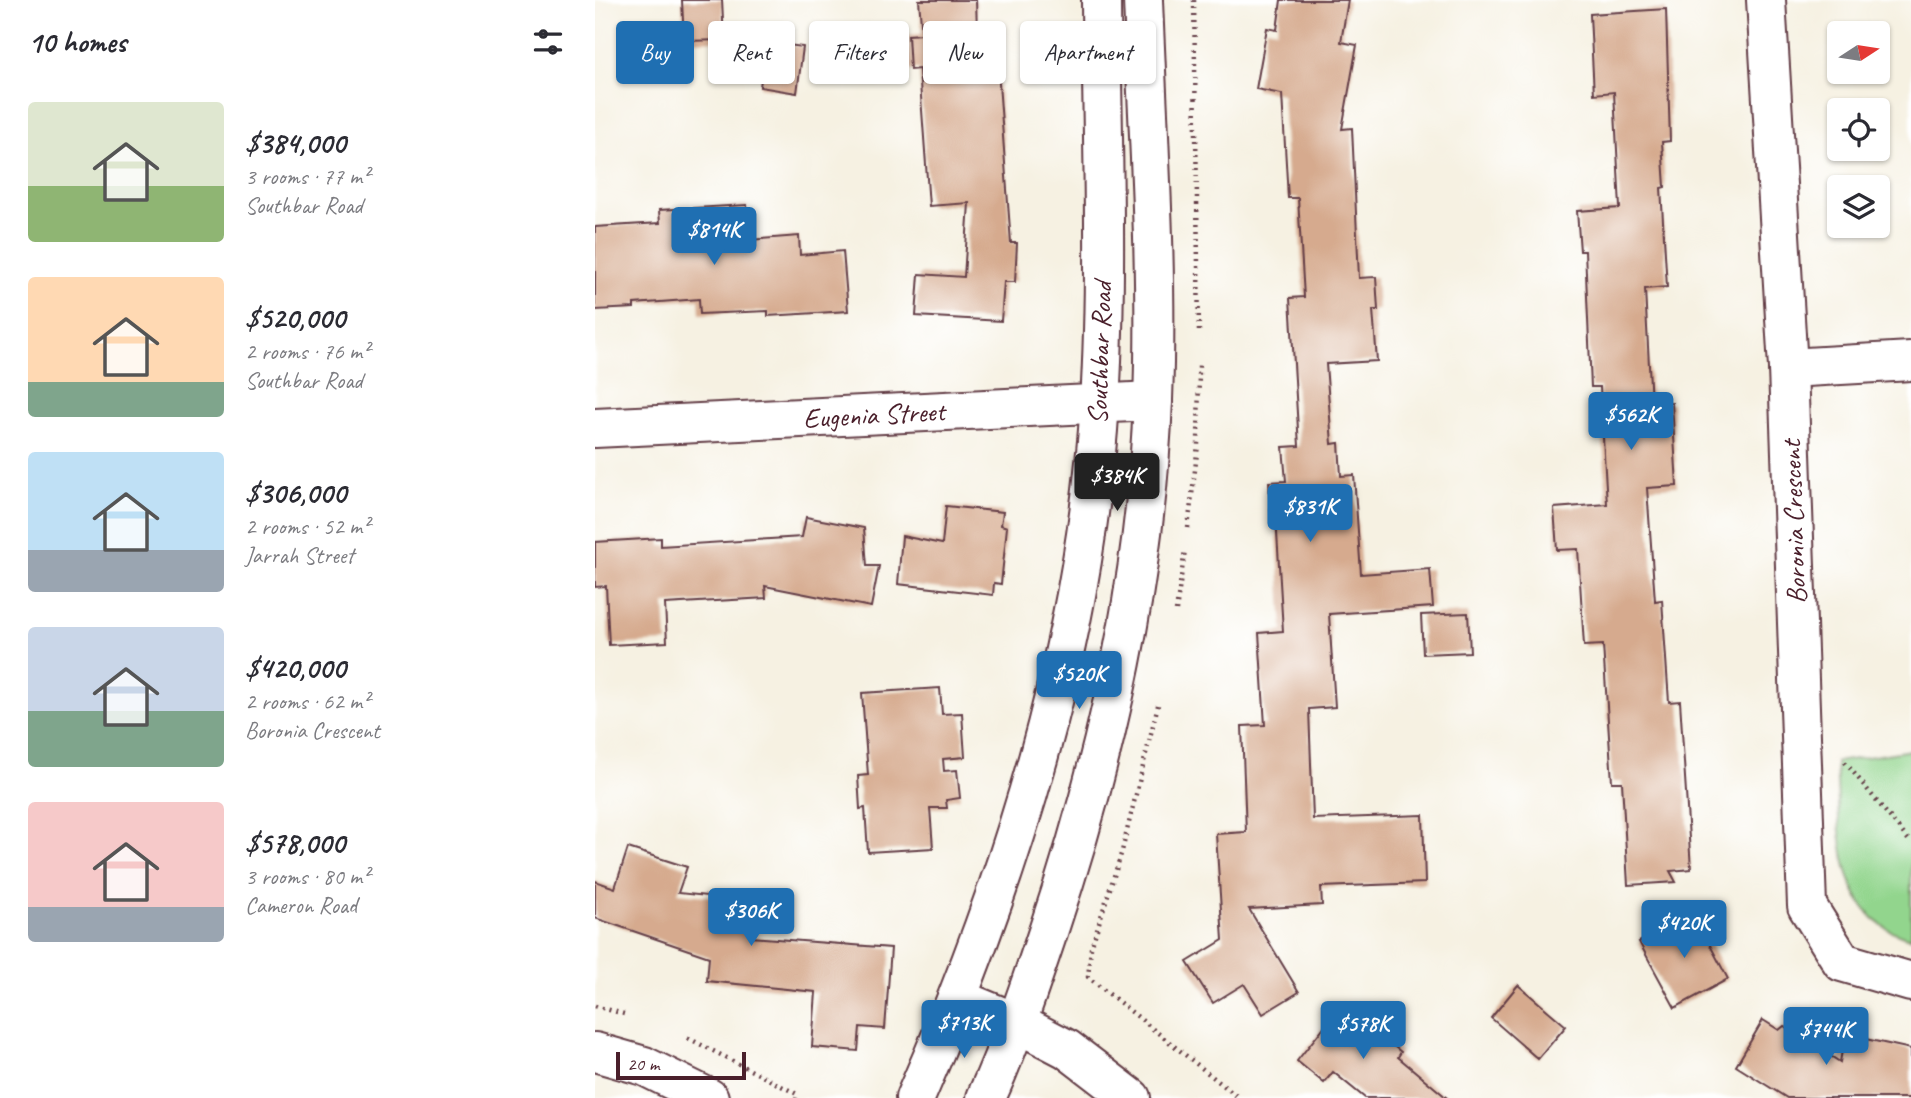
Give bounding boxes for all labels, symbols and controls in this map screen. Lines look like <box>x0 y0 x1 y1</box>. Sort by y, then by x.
chip: Buy <box>616 21 694 84</box>
chip: Rent <box>708 21 795 84</box>
chip: Filters <box>809 21 909 84</box>
chip: New <box>923 21 1006 84</box>
chip: Apartment <box>1020 21 1156 84</box>
north arrow <box>1827 21 1890 84</box>
map controls <box>1827 21 1890 238</box>
text: 10 homes <box>28 23 126 61</box>
icon: filters <box>529 23 567 61</box>
button: locate <box>1827 98 1890 161</box>
text: $384,000 <box>245 124 345 162</box>
icon: home <box>84 130 168 214</box>
text: 3 rooms · 77 m² <box>245 162 369 191</box>
button: layers <box>1827 175 1890 238</box>
text: Southbar Road <box>245 191 362 220</box>
pin: $814K <box>665 208 763 267</box>
text: $814K <box>687 215 741 244</box>
street label: Southbar Road <box>1080 277 1120 425</box>
text: $520,000 <box>245 299 345 337</box>
icon: home <box>84 305 168 389</box>
text: 2 rooms · 76 m² <box>245 337 369 366</box>
text: Southbar Road <box>245 366 362 395</box>
pin: $562K <box>1582 392 1680 452</box>
street label: Eugenia Street <box>802 393 948 436</box>
text: $562K <box>1604 400 1658 429</box>
street label: Boronia Crescent <box>1773 437 1814 605</box>
pin: $384K <box>1068 454 1166 513</box>
text: $384K <box>1090 461 1144 490</box>
text: $306,000 <box>245 474 346 512</box>
icon: home <box>84 480 168 564</box>
pin: $831K <box>1261 484 1359 544</box>
text: $831K <box>1283 492 1337 521</box>
text: 2 rooms · 52 m² <box>245 512 369 541</box>
text: Jarrah Street <box>245 541 354 570</box>
text: $420,000 <box>245 649 345 687</box>
pin: $520K <box>1030 652 1128 711</box>
icon: home <box>84 655 168 739</box>
text: $520K <box>1053 659 1105 688</box>
text: 2 rooms · 62 m² <box>245 687 369 716</box>
text: Boronia Crescent <box>245 716 380 745</box>
text: $578,000 <box>245 824 345 862</box>
icon: home <box>84 830 168 914</box>
text: 3 rooms · 80 m² <box>245 862 369 891</box>
pin: $306K <box>702 888 800 948</box>
text: Cameron Road <box>245 891 357 920</box>
text: $306K <box>724 896 778 925</box>
pin: $420K <box>1635 900 1733 960</box>
text: $420K <box>1657 908 1711 937</box>
pin: $713K <box>915 1000 1013 1060</box>
pin: $578K <box>1314 1002 1412 1061</box>
pin: $744K <box>1777 1007 1875 1067</box>
text: $713K <box>938 1008 991 1037</box>
text: $578K <box>1337 1009 1389 1038</box>
text: $744K <box>1800 1015 1853 1044</box>
scale bar <box>616 1049 745 1081</box>
text: 20 m <box>627 1052 659 1076</box>

